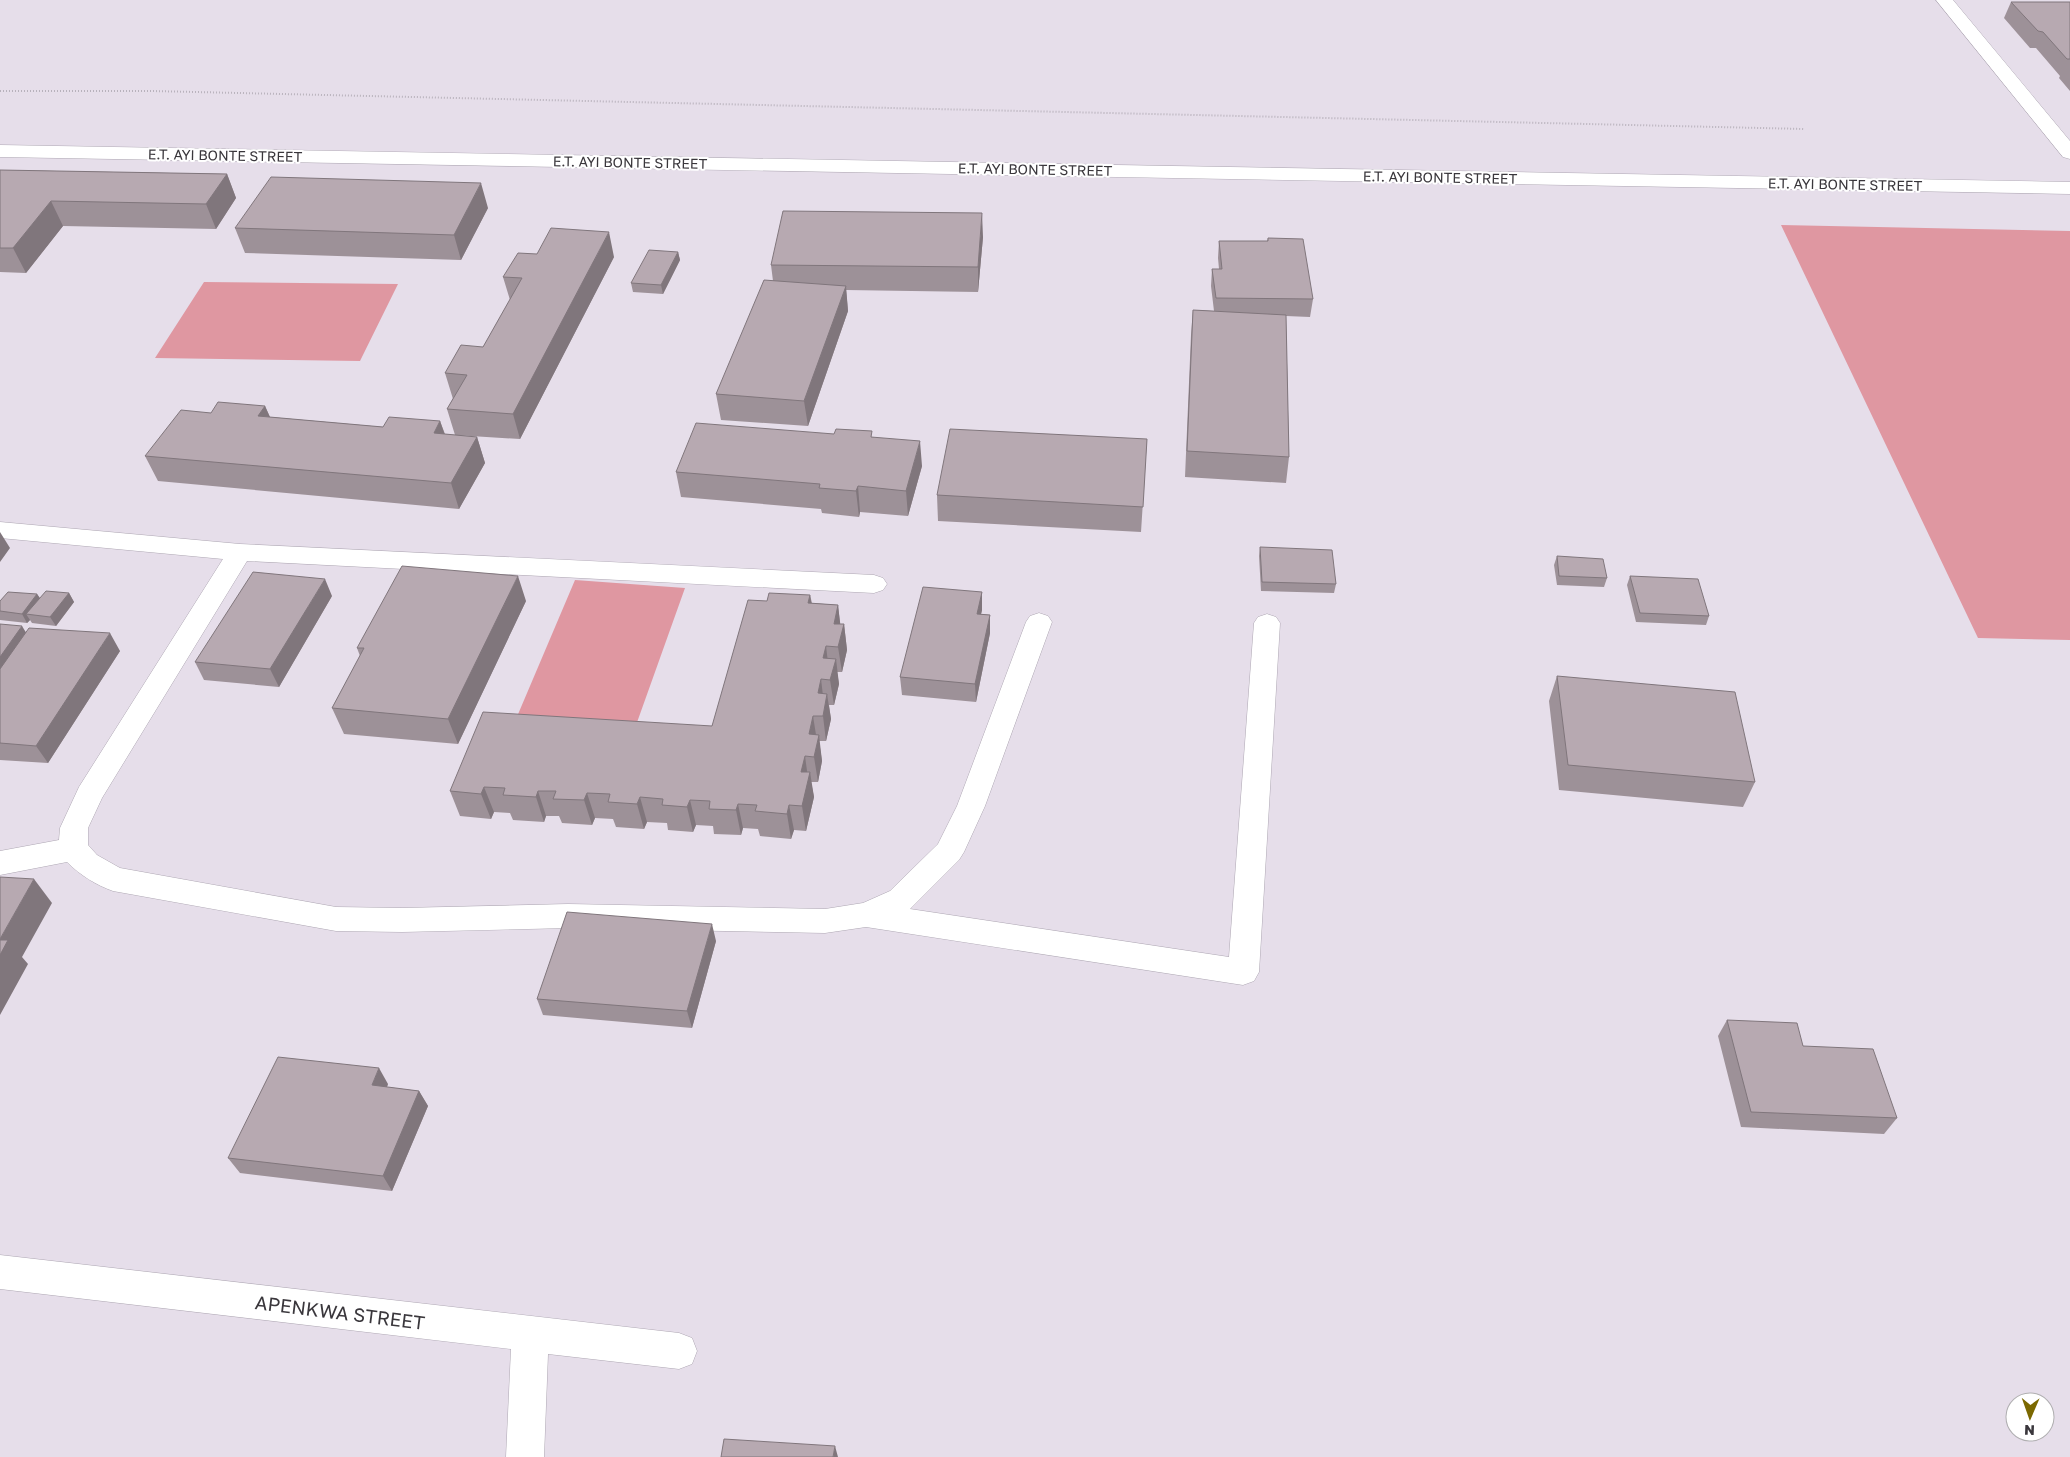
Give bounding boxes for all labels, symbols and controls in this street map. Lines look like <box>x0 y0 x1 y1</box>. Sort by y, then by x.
street label: E.T. AYI BONTE STREET <box>148 145 303 165</box>
street label: E.T. AYI BONTE STREET <box>553 152 708 172</box>
street label: E.T. AYI BONTE STREET <box>958 159 1113 179</box>
street label: E.T. AYI BONTE STREET <box>1363 167 1518 187</box>
street label: E.T. AYI BONTE STREET <box>1768 174 1923 194</box>
street label: APENKWA STREET <box>254 1290 426 1334</box>
north arrow <box>2005 1392 2055 1442</box>
text: N <box>2024 1422 2035 1439</box>

